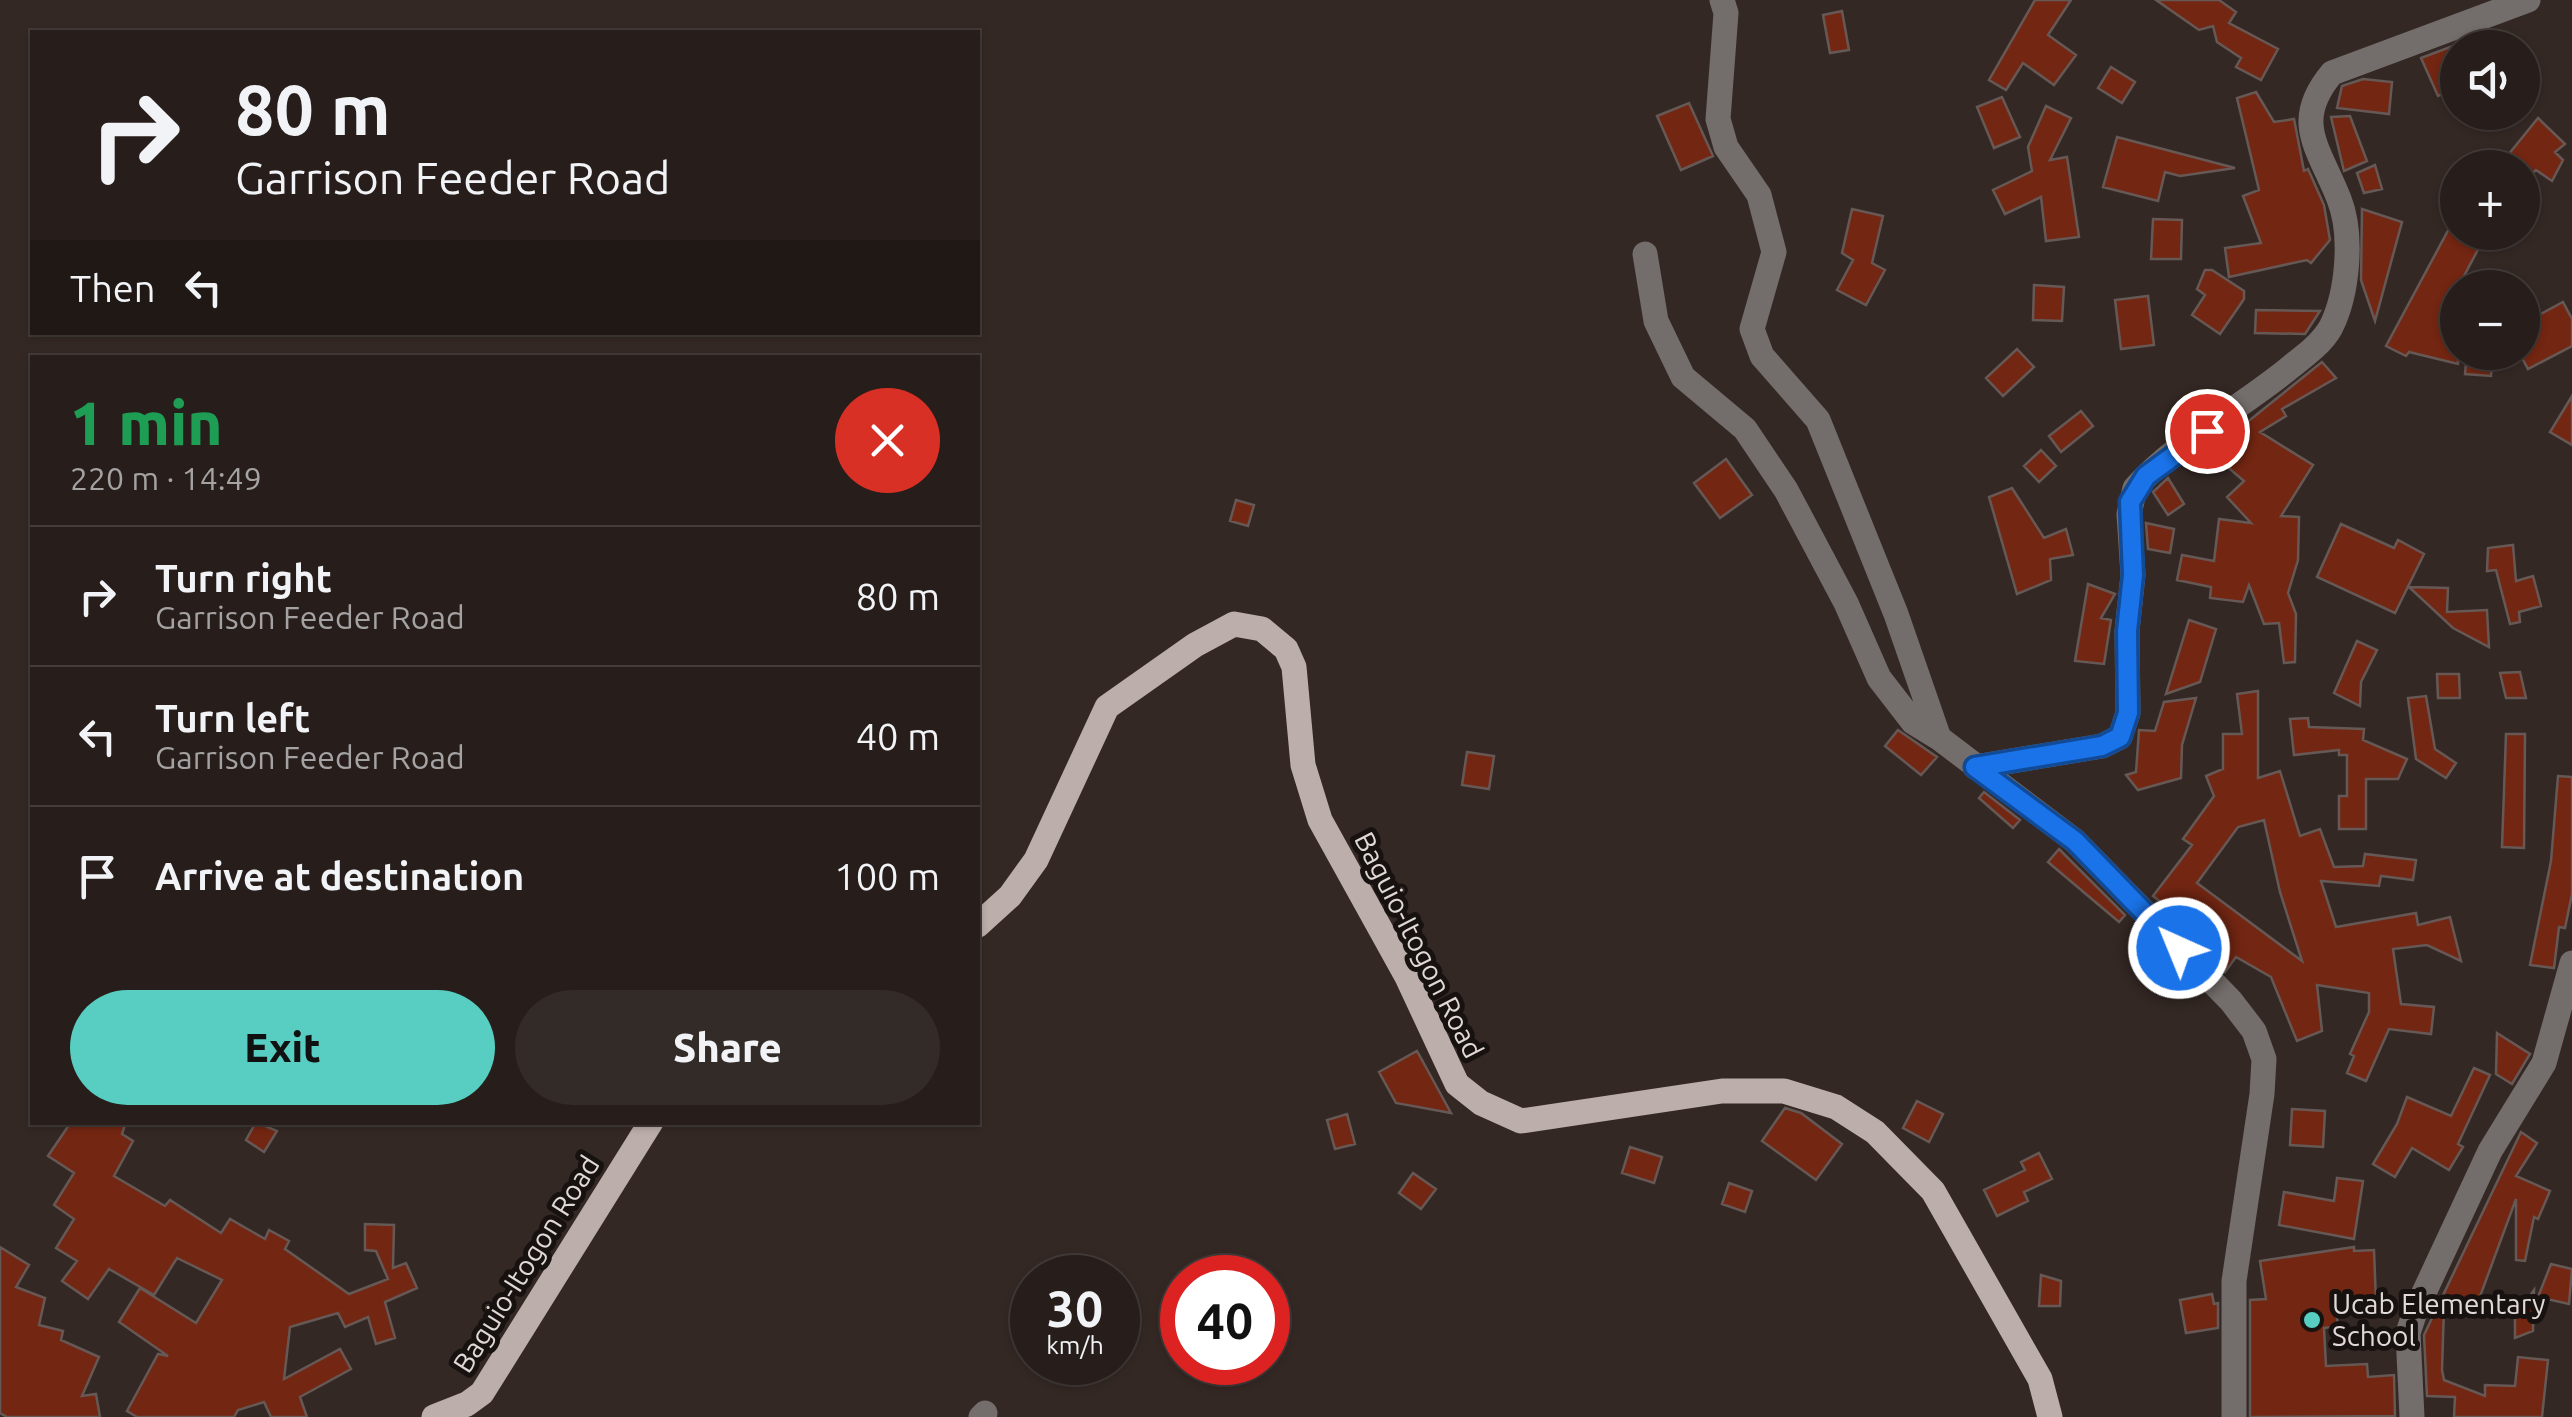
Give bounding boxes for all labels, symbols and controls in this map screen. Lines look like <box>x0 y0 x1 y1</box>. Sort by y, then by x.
map controls <box>2440 30 2540 370</box>
button: sound <box>2440 30 2540 130</box>
icon: right <box>70 70 200 200</box>
text: 80 m <box>235 70 391 148</box>
button: + <box>2440 150 2540 250</box>
text: Garrison Feeder Road <box>235 152 670 203</box>
icon: left <box>176 260 231 315</box>
text: Then <box>70 267 156 309</box>
button: − <box>2440 270 2540 370</box>
button: close <box>835 388 940 493</box>
text: 1 min <box>70 389 223 456</box>
pin <box>2165 389 2250 474</box>
icon: arrive <box>2180 404 2235 459</box>
text: 220 m · 14:49 <box>70 460 262 496</box>
text: Turn right <box>155 557 332 599</box>
icon: right <box>70 569 125 624</box>
text: 80 m <box>856 575 940 617</box>
text: Garrison Feeder Road <box>155 599 465 635</box>
text: Turn left <box>155 697 310 739</box>
icon: left <box>70 709 125 764</box>
text: 40 m <box>856 715 940 757</box>
text: Garrison Feeder Road <box>155 739 465 775</box>
street label: Baguio-Itogon Road <box>1349 827 1490 1063</box>
icon: arrive <box>70 849 125 904</box>
text: Arrive at destination <box>155 855 524 897</box>
text: 100 m <box>834 855 940 897</box>
position arrow <box>2127 896 2231 1000</box>
button: Exit <box>70 990 495 1105</box>
button: Share <box>515 990 940 1105</box>
street label: Baguio-Itogon Road <box>446 1150 605 1378</box>
speed limit sign: 40 <box>1160 1255 1290 1385</box>
text: 30 <box>1047 1280 1103 1336</box>
place label: Ucab Elementary School <box>2332 1288 2545 1351</box>
marker: Ucab Elementary School <box>2301 1309 2323 1331</box>
text: km/h <box>1046 1331 1104 1359</box>

